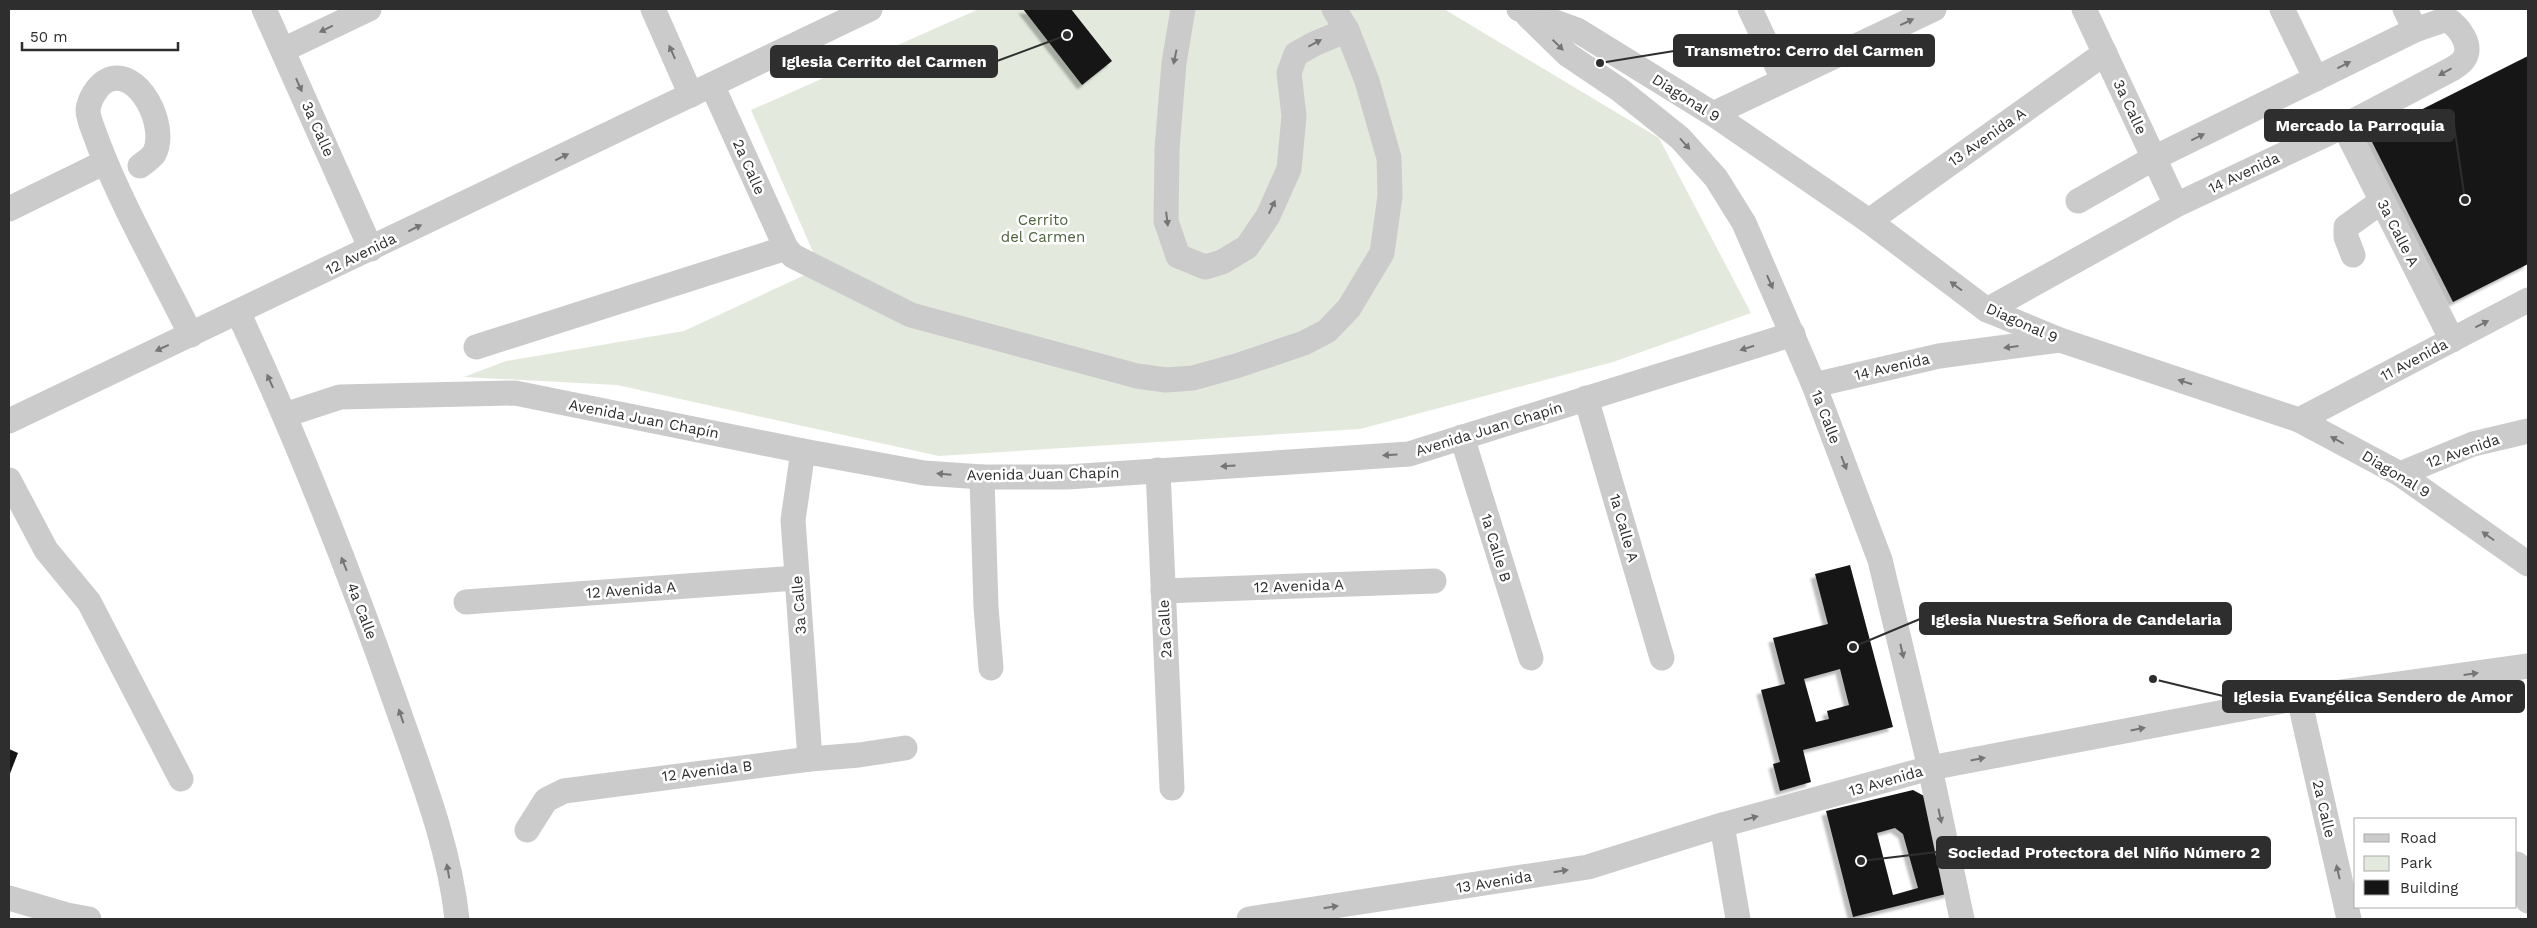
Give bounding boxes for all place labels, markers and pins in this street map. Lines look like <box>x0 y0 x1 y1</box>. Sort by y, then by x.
callout: Transmetro: Cerro del Carmen <box>1674 35 1934 66</box>
callout: Iglesia Cerrito del Carmen <box>771 46 997 77</box>
callout: Mercado la Parroquia <box>2265 110 2454 141</box>
callout: Iglesia Nuestra Señora de Candelaria <box>1920 603 2231 634</box>
callout: Iglesia Evangélica Sendero de Amor <box>2223 681 2524 712</box>
callout: Sociedad Protectora del Niño Número 2 <box>1937 837 2270 868</box>

